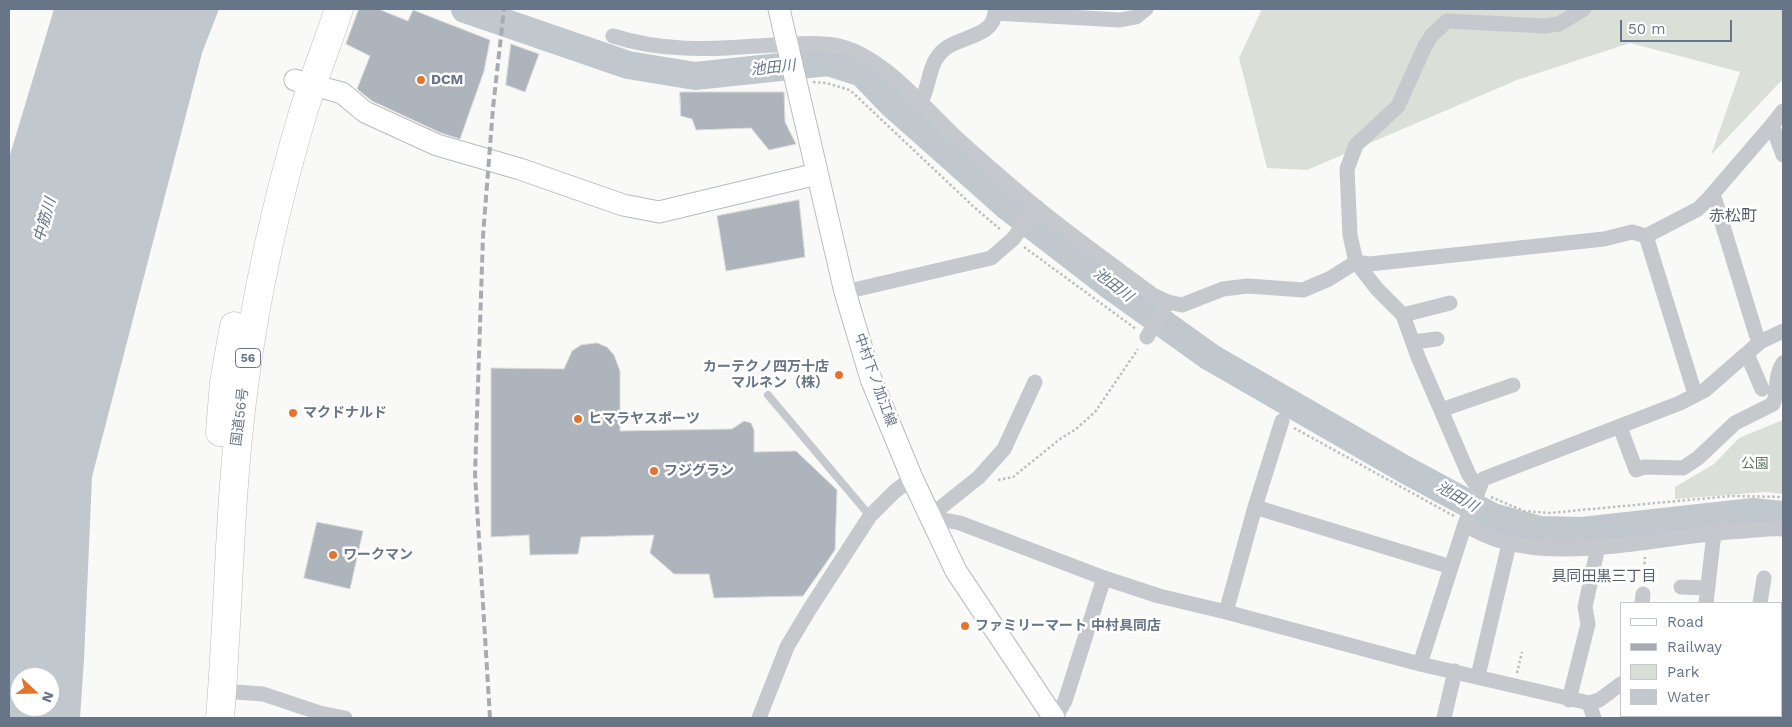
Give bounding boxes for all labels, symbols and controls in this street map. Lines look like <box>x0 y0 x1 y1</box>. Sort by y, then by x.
scale bar <box>1622 10 1734 42</box>
text: 50 m <box>1628 20 1665 38</box>
water label: 池田川 <box>750 57 796 79</box>
place label: DCM <box>431 72 463 88</box>
marker: DCM <box>415 74 427 86</box>
water label: 中筋川 <box>30 196 60 244</box>
district label: 赤松町 <box>1709 206 1757 226</box>
water label: 池田川 <box>1090 264 1136 306</box>
street label: 中村下ノ加江線 <box>850 331 900 429</box>
road number: 56 <box>236 348 260 368</box>
place label: カーテクノ四万十店 マルネン（株） <box>703 359 829 392</box>
marker: カーテクノ四万十店 マルネン（株） <box>833 369 845 381</box>
street label: 国道56号 <box>228 387 252 447</box>
place label: マクドナルド <box>303 405 387 421</box>
marker: マクドナルド <box>287 407 299 419</box>
place label: ヒマラヤスポーツ <box>588 411 700 427</box>
marker: ヒマラヤスポーツ <box>572 413 584 425</box>
park label: 公園 <box>1741 456 1769 472</box>
place label: フジグラン <box>664 463 734 479</box>
marker: フジグラン <box>648 465 660 477</box>
water label: 池田川 <box>1433 478 1481 516</box>
place label: ワークマン <box>343 547 413 563</box>
marker: ワークマン <box>327 549 339 561</box>
district label: 具同田黒三丁目 <box>1552 568 1656 586</box>
legend <box>1620 602 1782 717</box>
text: Road <box>1667 613 1704 631</box>
place label: ファミリーマート 中村具同店 <box>975 618 1161 634</box>
marker: ファミリーマート 中村具同店 <box>959 620 971 632</box>
text: Railway <box>1667 638 1722 656</box>
text: Park <box>1667 663 1699 681</box>
north arrow <box>10 667 60 717</box>
text: Water <box>1667 688 1710 706</box>
text: N <box>39 689 57 705</box>

